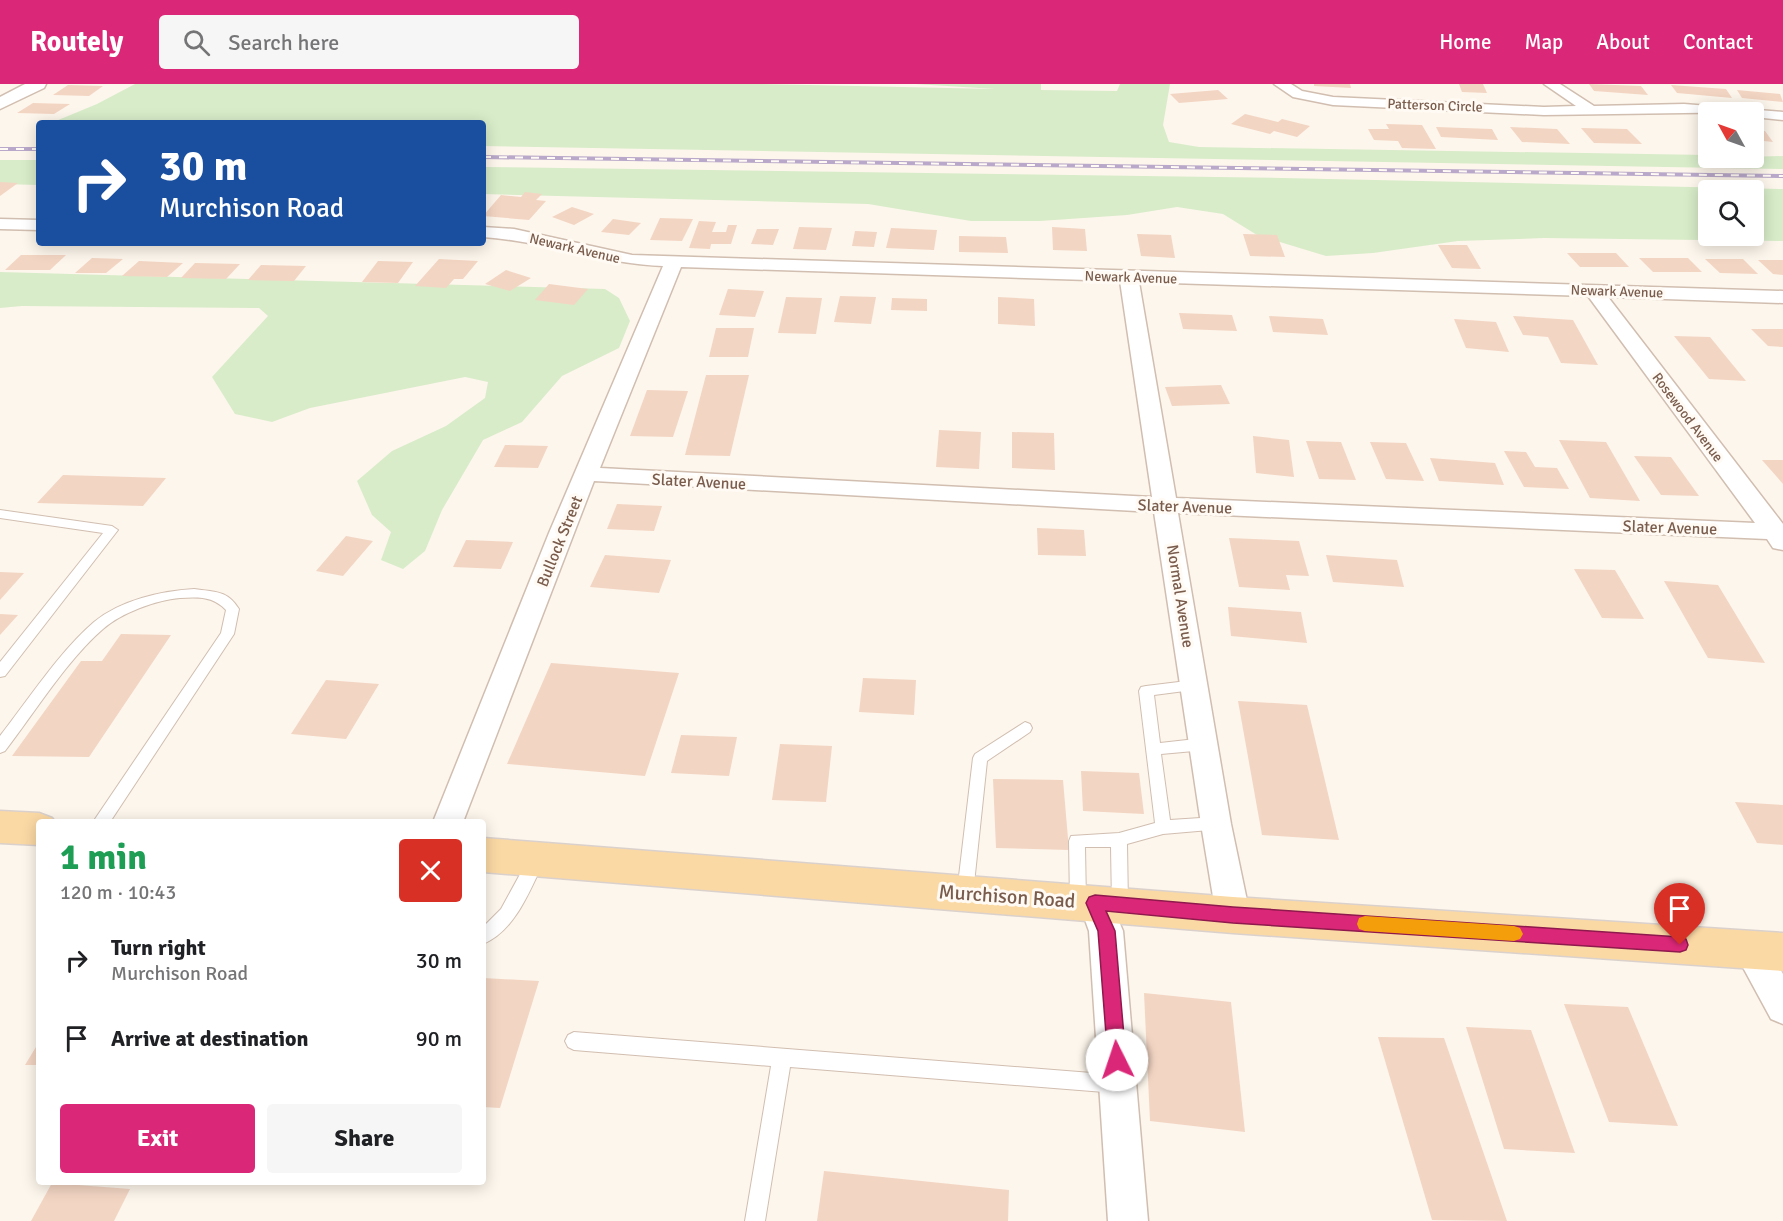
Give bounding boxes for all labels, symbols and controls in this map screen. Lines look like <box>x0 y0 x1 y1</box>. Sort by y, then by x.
search box <box>159 15 579 69</box>
text: Routely <box>30 25 123 59</box>
icon: search <box>180 26 213 59</box>
text: Search here <box>228 29 339 56</box>
text: Home <box>1439 29 1492 55</box>
text: Map <box>1525 29 1563 55</box>
text: About <box>1596 29 1650 55</box>
text: Contact <box>1683 29 1753 55</box>
street label: Patterson Circle <box>1387 95 1483 116</box>
north arrow <box>1698 102 1764 168</box>
map controls <box>1698 102 1764 246</box>
text: 30 m <box>159 141 248 192</box>
icon: right <box>60 144 138 222</box>
button: search <box>1698 180 1764 246</box>
text: Murchison Road <box>159 192 344 225</box>
street label: Newark Avenue <box>528 230 622 267</box>
street label: Newark Avenue <box>1084 267 1177 288</box>
street label: Newark Avenue <box>1570 281 1663 302</box>
street label: Rosewood Avenue <box>1649 369 1727 465</box>
street label: Slater Avenue <box>651 470 747 494</box>
street label: Bullock Street <box>533 492 587 590</box>
street label: Slater Avenue <box>1137 495 1233 519</box>
street label: Slater Avenue <box>1622 516 1718 540</box>
street label: Normal Avenue <box>1162 543 1198 649</box>
text: 1 min <box>60 835 147 880</box>
button: close <box>399 839 462 902</box>
street label: Murchison Road <box>938 879 1076 914</box>
text: 120 m · 10:43 <box>60 880 176 905</box>
pin <box>1654 883 1705 945</box>
icon: arrive <box>1663 892 1696 925</box>
text: Turn right <box>111 934 206 961</box>
icon: right <box>60 944 93 977</box>
text: 30 m <box>416 947 462 974</box>
text: Murchison Road <box>111 961 248 986</box>
icon: arrive <box>60 1022 93 1055</box>
text: Arrive at destination <box>111 1025 308 1052</box>
text: 90 m <box>416 1025 462 1052</box>
position arrow <box>1085 1028 1149 1092</box>
button: Exit <box>60 1104 255 1173</box>
button: Share <box>267 1104 462 1173</box>

